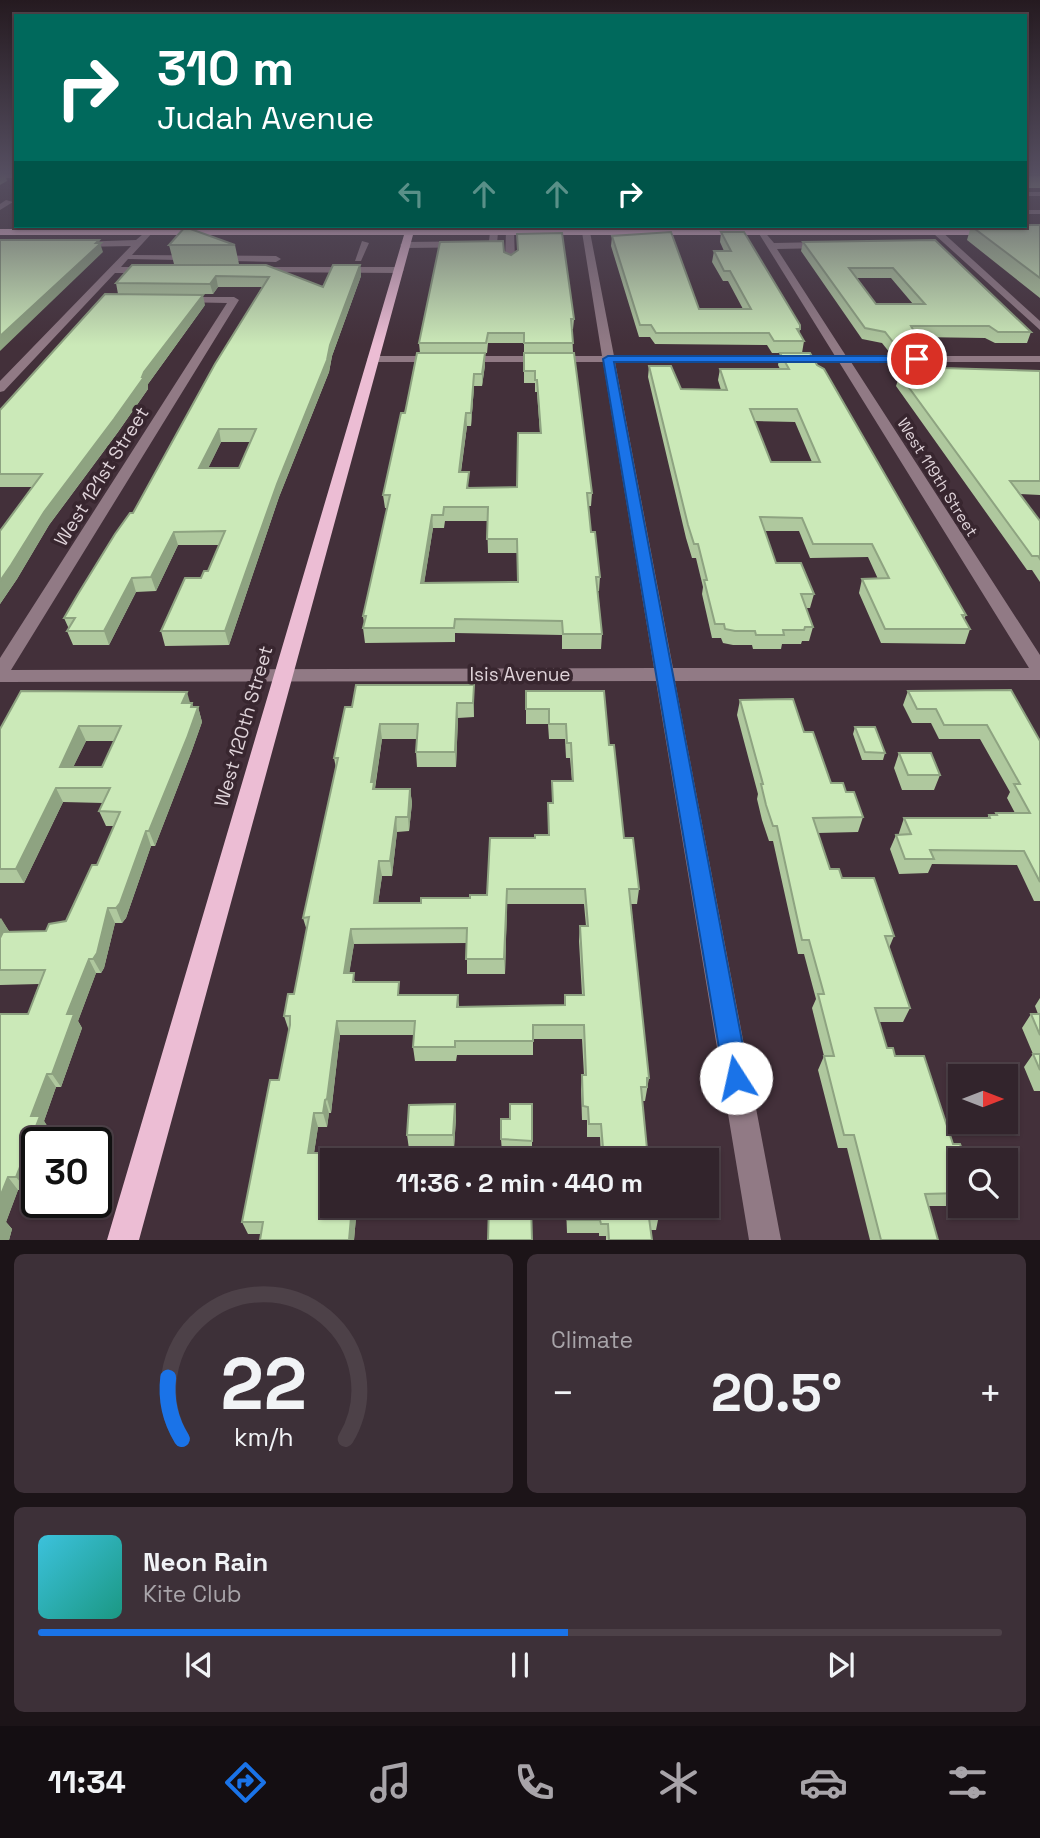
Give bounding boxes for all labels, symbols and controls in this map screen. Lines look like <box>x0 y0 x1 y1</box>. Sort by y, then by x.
text: 310 m <box>157 37 294 99</box>
icon: right <box>42 42 133 133</box>
text: Judah Avenue <box>157 98 374 138</box>
icon: left <box>392 175 430 213</box>
icon: ahead <box>465 175 503 213</box>
icon: ahead <box>538 175 576 213</box>
icon: right <box>611 175 649 213</box>
pin <box>887 329 947 389</box>
icon: arrive <box>898 340 936 378</box>
street label: West 121st Street <box>48 402 154 551</box>
street label: West 119th Street <box>893 414 983 541</box>
street label: West 120th Street <box>209 643 278 809</box>
street label: Isis Avenue <box>469 662 571 687</box>
position arrow <box>699 1041 773 1115</box>
north arrow <box>948 1064 1018 1134</box>
map controls <box>948 1064 1018 1218</box>
speed limit sign: 30 <box>21 1127 112 1218</box>
button: search <box>948 1148 1018 1218</box>
text: 11:36 · 2 min · 440 m <box>396 1166 643 1200</box>
text: Climate <box>551 1325 633 1355</box>
text: 22 <box>220 1338 307 1431</box>
text: 20.5° <box>711 1360 842 1426</box>
text: − <box>551 1369 575 1417</box>
text: + <box>978 1369 1002 1417</box>
text: km/h <box>234 1421 293 1453</box>
text: Neon Rain <box>143 1545 268 1579</box>
text: Kite Club <box>143 1579 242 1609</box>
icon: previous <box>180 1646 218 1684</box>
icon: pause <box>501 1646 539 1684</box>
icon: next <box>822 1646 860 1684</box>
icon: directions <box>221 1758 270 1807</box>
icon: music <box>366 1758 415 1807</box>
icon: phone <box>510 1758 559 1807</box>
icon: climate <box>654 1758 703 1807</box>
icon: car <box>799 1758 848 1807</box>
icon: filters <box>943 1758 992 1807</box>
text: 11:34 <box>48 1762 126 1802</box>

